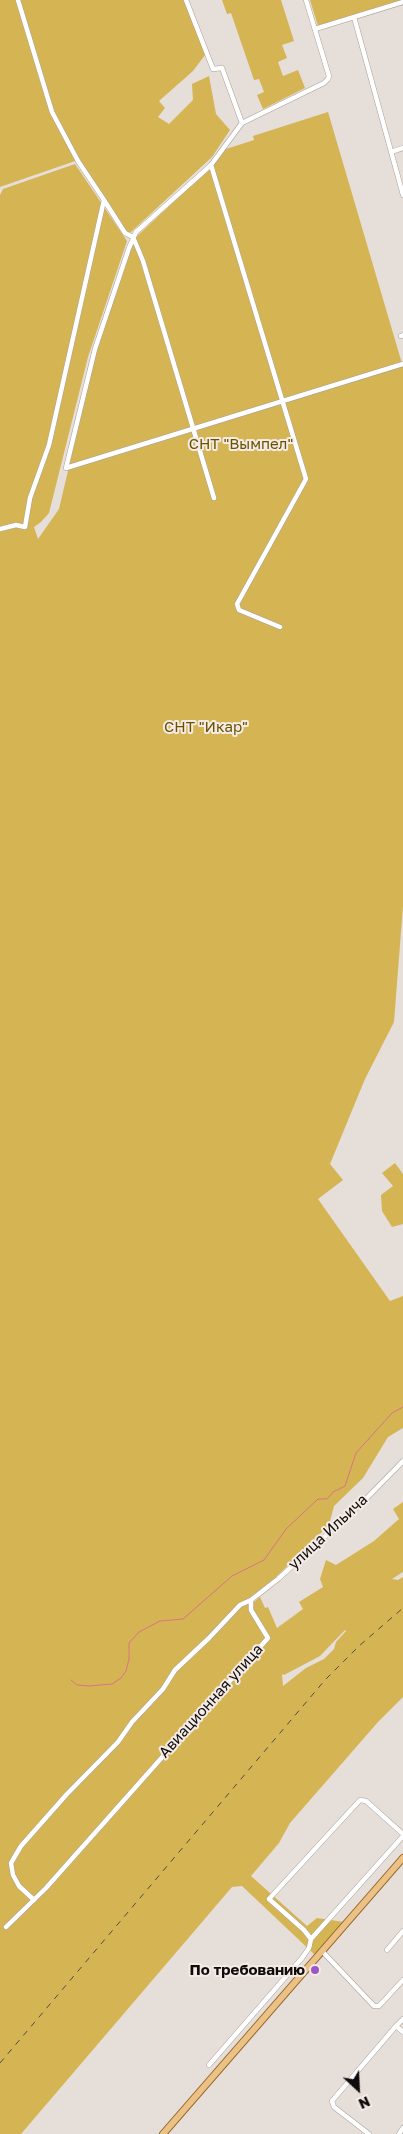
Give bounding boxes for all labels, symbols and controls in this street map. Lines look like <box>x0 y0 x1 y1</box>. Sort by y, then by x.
park label: СНТ "Вымпел" <box>189 435 293 453</box>
park label: СНТ "Икар" <box>164 718 248 736</box>
street label: улица Ильича <box>285 1491 371 1573</box>
street label: Авиационная улица <box>155 1640 267 1762</box>
place label: По требованию <box>190 1961 305 1979</box>
marker: По требованию <box>309 1964 321 1976</box>
north arrow <box>333 2064 383 2114</box>
text: N <box>356 2093 373 2113</box>

